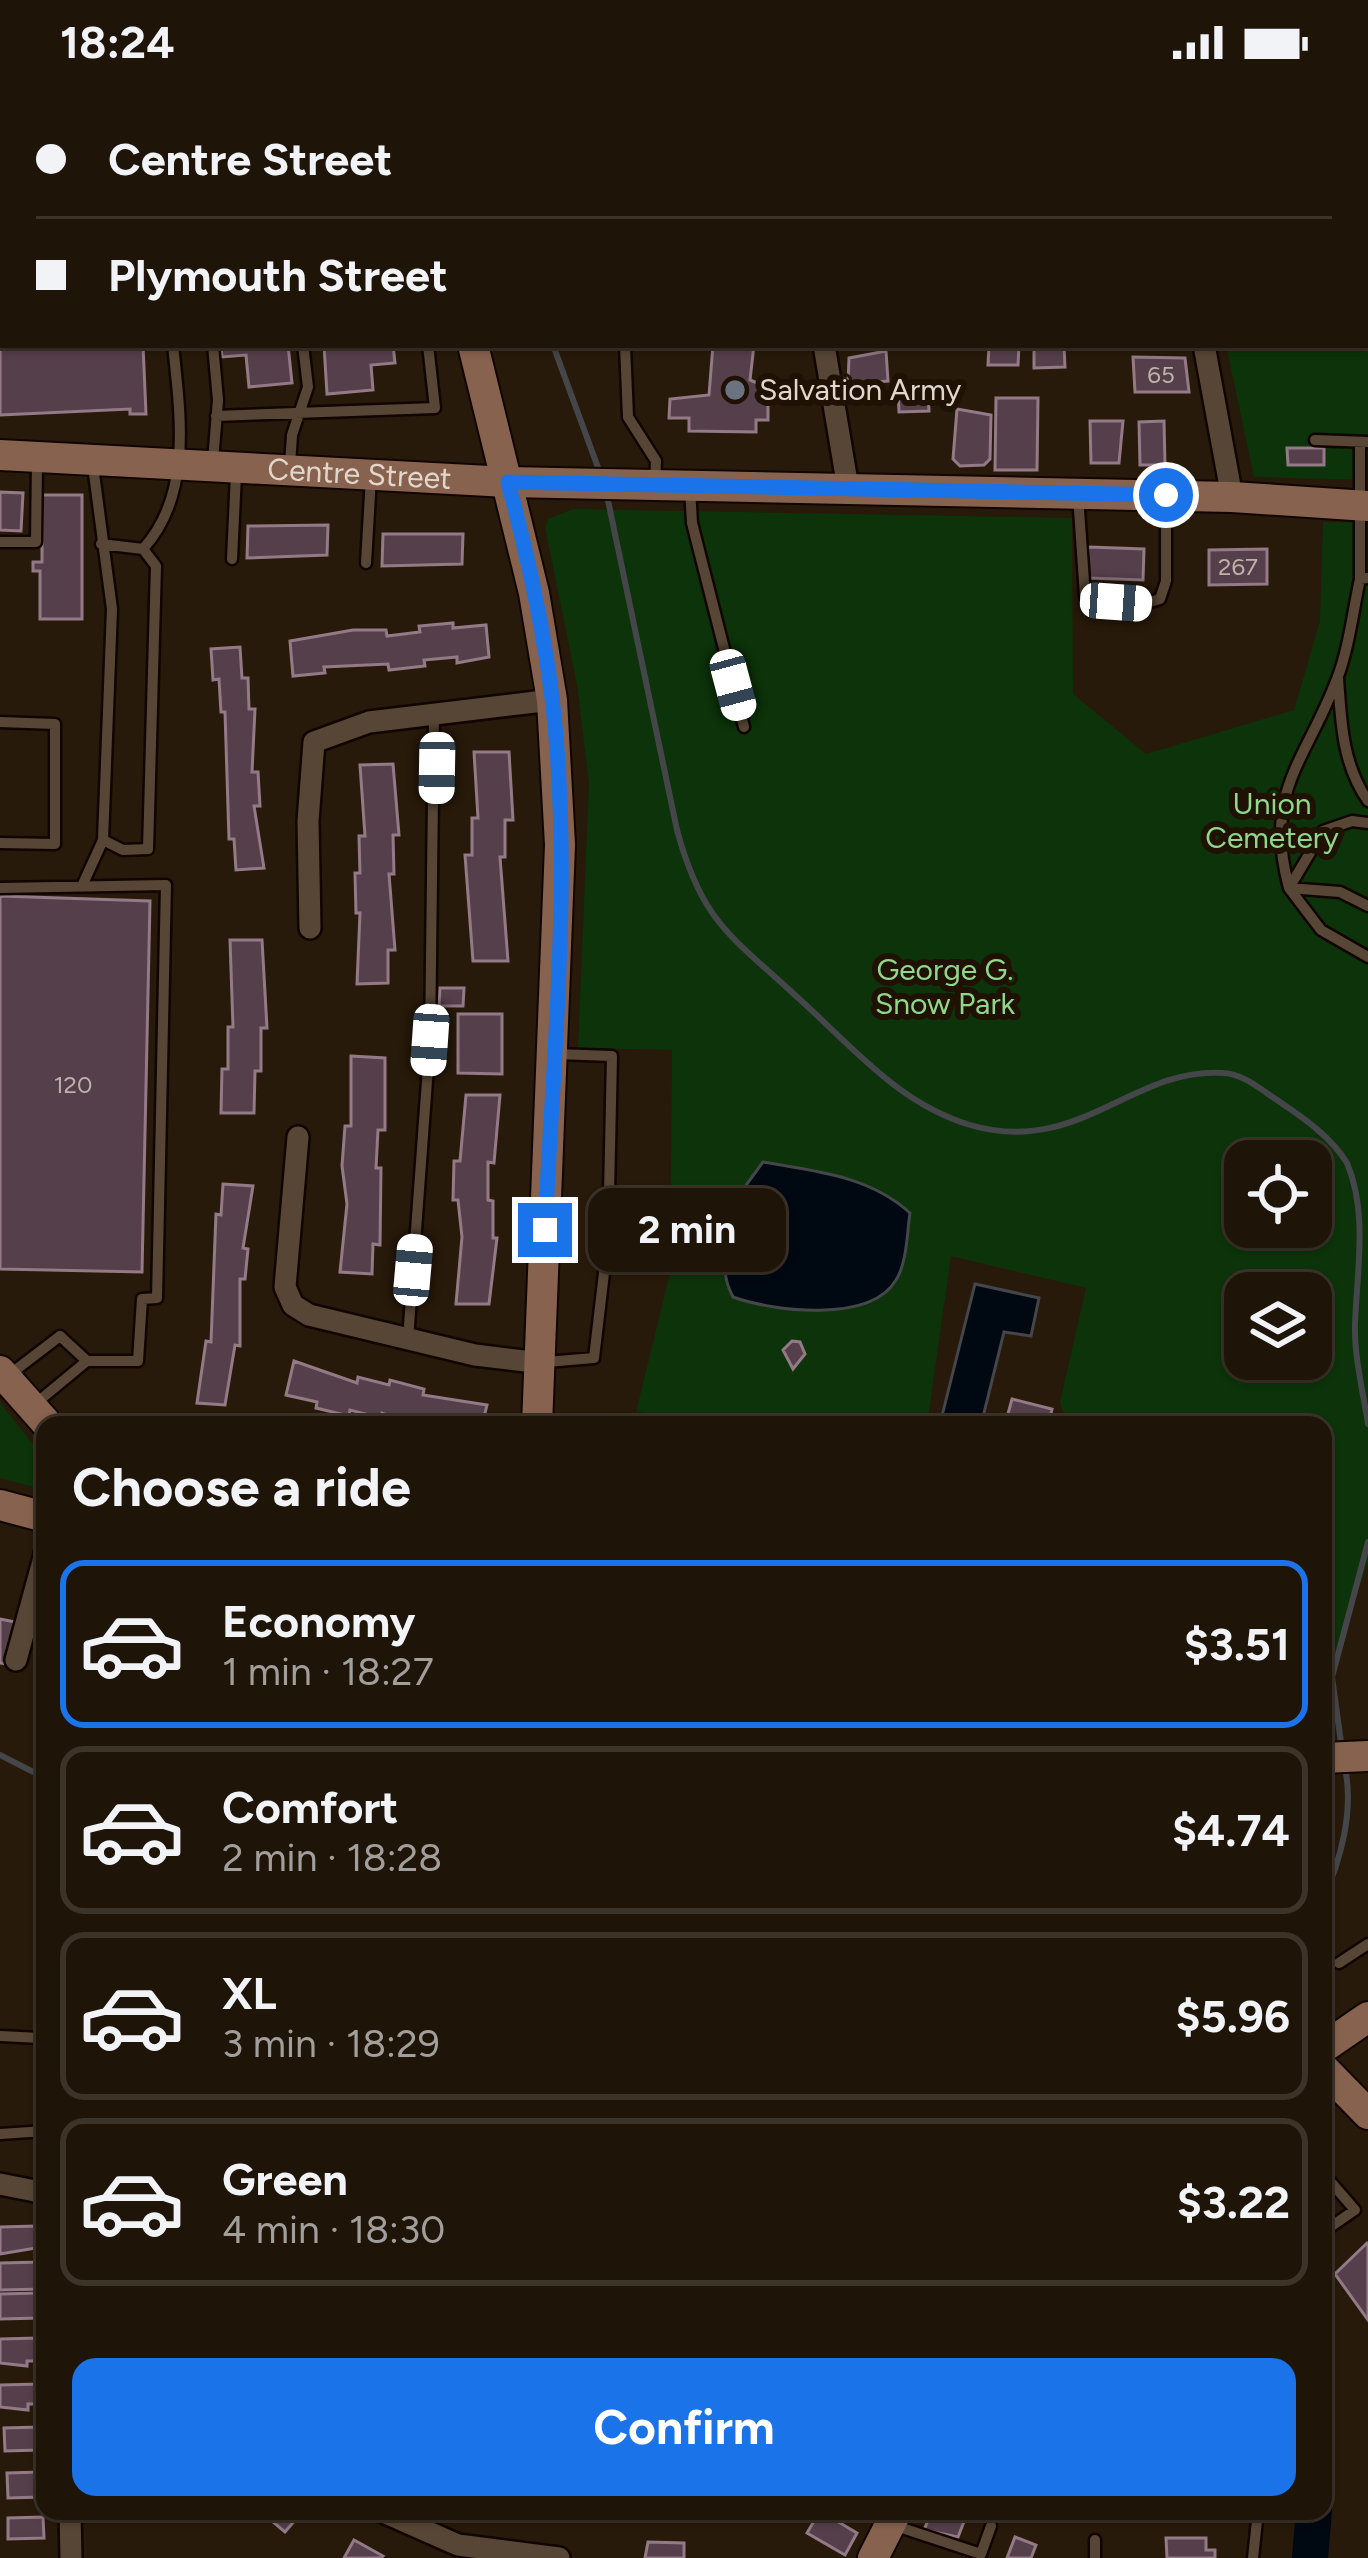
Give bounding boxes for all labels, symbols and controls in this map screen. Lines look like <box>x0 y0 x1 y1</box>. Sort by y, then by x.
text: 18:24 <box>60 15 175 69</box>
text: Centre Street <box>108 132 392 186</box>
text: Plymouth Street <box>108 248 448 302</box>
house number: 65 <box>1147 360 1175 389</box>
place label: Salvation Army <box>759 371 961 408</box>
marker: Salvation Army <box>722 377 748 403</box>
street label: Centre Street <box>267 450 452 497</box>
route start <box>1139 468 1193 522</box>
house number: 267 <box>1218 552 1258 581</box>
car <box>1079 582 1153 622</box>
car <box>706 646 760 724</box>
car <box>418 732 456 804</box>
park label: Union Cemetery <box>1205 785 1339 856</box>
park label: George G. Snow Park <box>875 951 1016 1022</box>
car <box>410 1003 450 1077</box>
house number: 120 <box>54 1070 92 1099</box>
map controls <box>1224 1140 1332 1380</box>
button: locate <box>1224 1140 1332 1248</box>
callout: 2 min <box>587 1188 785 1272</box>
route end <box>518 1203 572 1257</box>
text: 2 min <box>638 1206 736 1253</box>
car <box>392 1233 434 1307</box>
button: layers <box>1224 1272 1332 1380</box>
text: Choose a ride <box>72 1455 411 1520</box>
icon: car <box>78 1590 186 1698</box>
text: Economy <box>222 1594 415 1648</box>
text: $3.51 <box>1184 1617 1290 1671</box>
text: 1 min · 18:27 <box>222 1648 434 1695</box>
icon: car <box>78 1776 186 1884</box>
text: Comfort <box>222 1780 398 1834</box>
text: $4.74 <box>1172 1803 1290 1857</box>
text: 2 min · 18:28 <box>222 1834 442 1881</box>
icon: car <box>78 1962 186 2070</box>
text: XL <box>222 1966 277 2020</box>
text: $5.96 <box>1176 1989 1290 2043</box>
text: 3 min · 18:29 <box>222 2020 440 2067</box>
icon: car <box>78 2148 186 2256</box>
text: Green <box>222 2152 348 2206</box>
text: $3.22 <box>1177 2175 1290 2229</box>
text: 4 min · 18:30 <box>222 2206 445 2253</box>
button: Confirm <box>72 2358 1296 2496</box>

